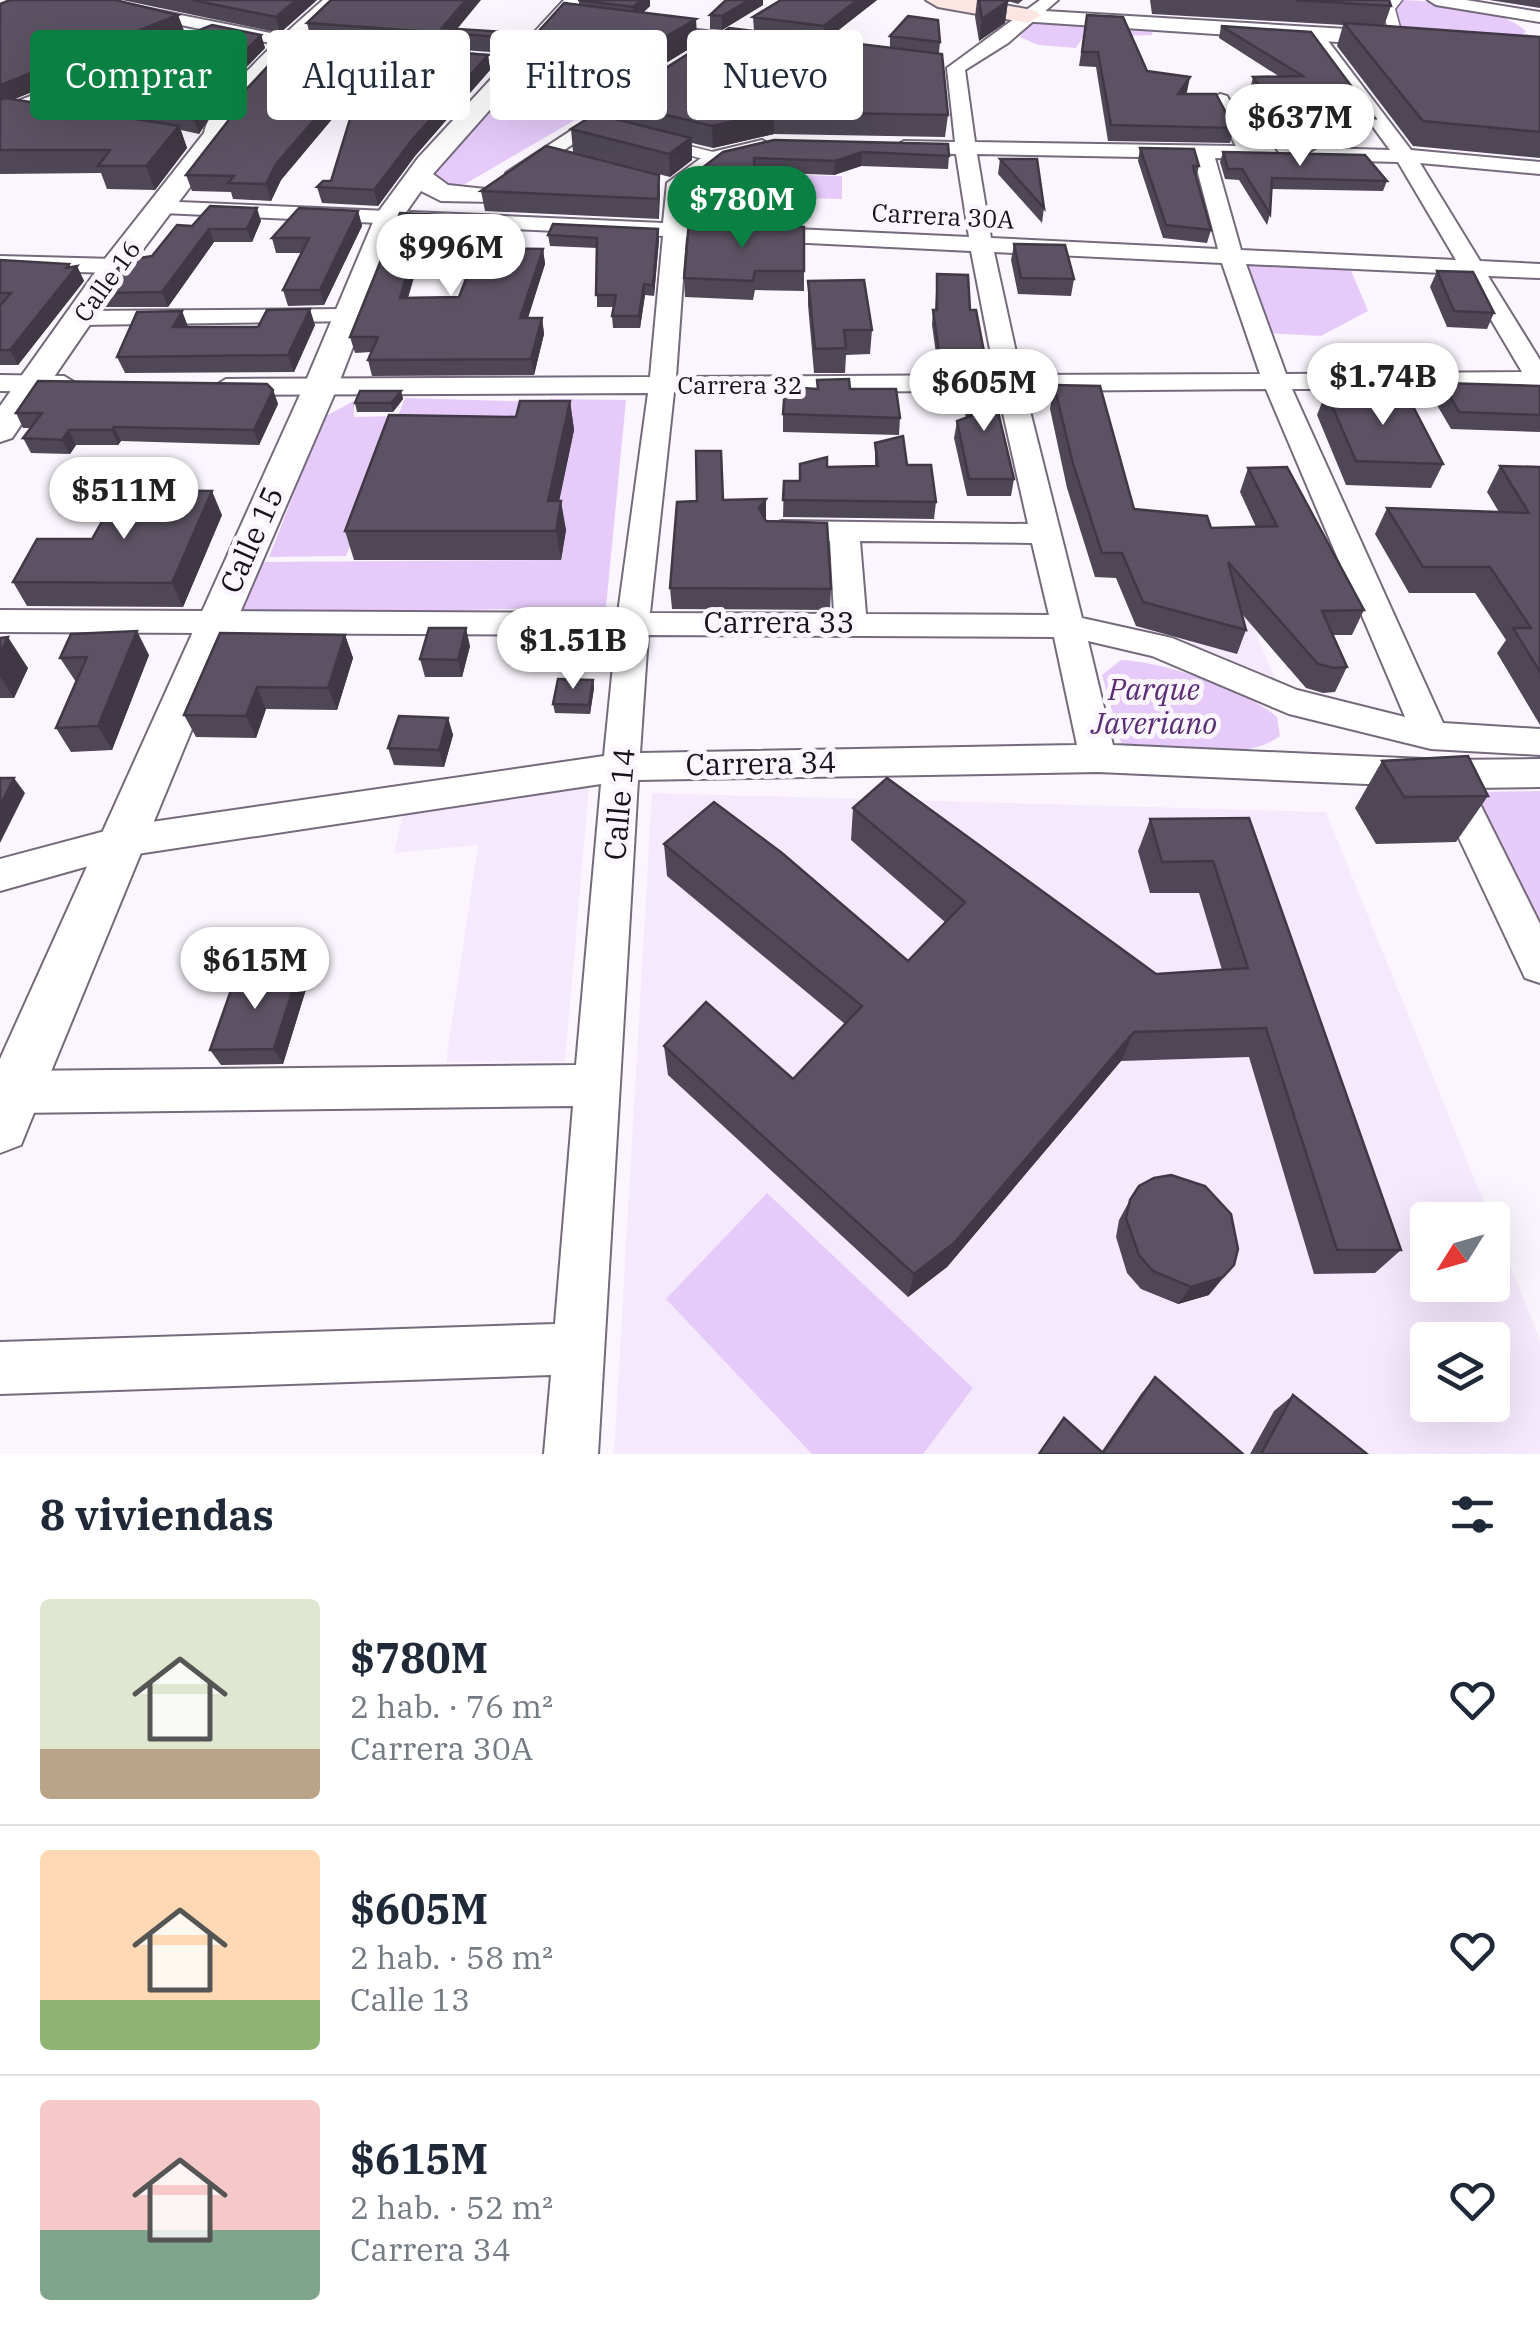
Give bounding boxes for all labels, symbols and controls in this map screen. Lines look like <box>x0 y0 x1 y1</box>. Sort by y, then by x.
chip: Comprar <box>30 30 247 120</box>
chip: Alquilar <box>267 30 470 120</box>
chip: Filtros <box>490 30 667 120</box>
chip: Nuevo <box>687 30 863 120</box>
pin: $637M <box>1230 84 1370 169</box>
text: $637M <box>1247 95 1353 137</box>
pin: $780M <box>672 166 812 251</box>
text: $780M <box>689 177 795 219</box>
street label: Carrera 30A <box>871 195 1015 236</box>
pin: $996M <box>381 214 521 299</box>
text: $996M <box>398 225 504 267</box>
street label: Calle 16 <box>66 233 148 328</box>
pin: $1.74B <box>1302 343 1464 428</box>
pin: $605M <box>914 349 1054 434</box>
text: $1.74B <box>1329 354 1437 396</box>
text: $605M <box>931 360 1037 402</box>
street label: Carrera 32 <box>677 368 803 401</box>
pin: $511M <box>54 457 194 542</box>
text: $511M <box>71 468 177 510</box>
street label: Calle 15 <box>210 480 291 599</box>
street label: Carrera 33 <box>704 602 854 641</box>
pin: $1.51B <box>492 607 654 692</box>
text: $1.51B <box>519 618 627 660</box>
park label: Parque Javeriano <box>1090 669 1217 742</box>
street label: Carrera 34 <box>685 742 837 783</box>
street label: Calle 14 <box>594 746 643 862</box>
pin: $615M <box>185 927 325 1012</box>
text: $615M <box>202 938 308 980</box>
north arrow <box>1410 1202 1510 1302</box>
map controls <box>1410 1202 1510 1422</box>
button: layers <box>1410 1322 1510 1422</box>
text: 8 viviendas <box>40 1487 274 1542</box>
icon: filters <box>1445 1487 1500 1542</box>
text: $780M <box>350 1630 488 1685</box>
icon: home <box>120 1639 240 1759</box>
icon: heart <box>1445 1672 1500 1727</box>
text: 2 hab. · 76 m² <box>350 1685 553 1727</box>
text: Carrera 30A <box>350 1727 533 1769</box>
text: $605M <box>350 1881 488 1936</box>
icon: home <box>120 1890 240 2010</box>
icon: heart <box>1445 1923 1500 1978</box>
text: 2 hab. · 58 m² <box>350 1936 553 1978</box>
text: Calle 13 <box>350 1978 470 2020</box>
text: $615M <box>350 2131 488 2186</box>
icon: home <box>120 2140 240 2260</box>
icon: heart <box>1445 2173 1500 2228</box>
text: 2 hab. · 52 m² <box>350 2186 553 2228</box>
text: Carrera 34 <box>350 2228 511 2270</box>

